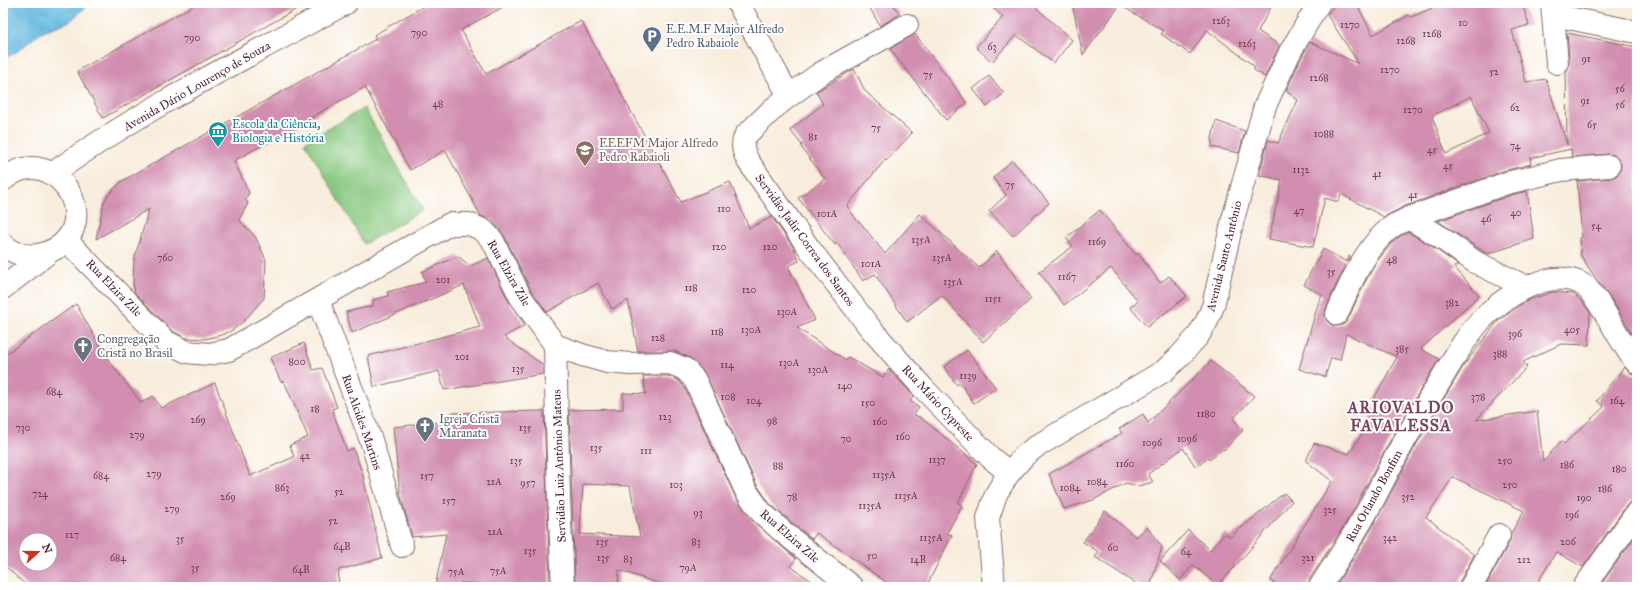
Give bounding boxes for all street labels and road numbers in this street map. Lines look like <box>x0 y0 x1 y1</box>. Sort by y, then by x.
street label: Avenida Dário Lourenço de Souza <box>120 38 274 134</box>
street label: Servidão Jadir Correa dos Santos <box>752 171 858 309</box>
street label: Avenida Santo Antônio <box>1203 199 1245 314</box>
street label: Rua Elzira Zile <box>484 237 534 309</box>
street label: Rua Elzira Zile <box>83 256 145 320</box>
street label: Rua Mário Cypreste <box>899 362 977 444</box>
street label: Rua Alcides Martins <box>339 372 385 472</box>
street label: Servidão Luiz Antônio Mateus <box>549 389 569 543</box>
street label: Rua Orlando Bonfim <box>1343 448 1405 544</box>
street label: Rua Elzira Zile <box>757 506 823 566</box>

